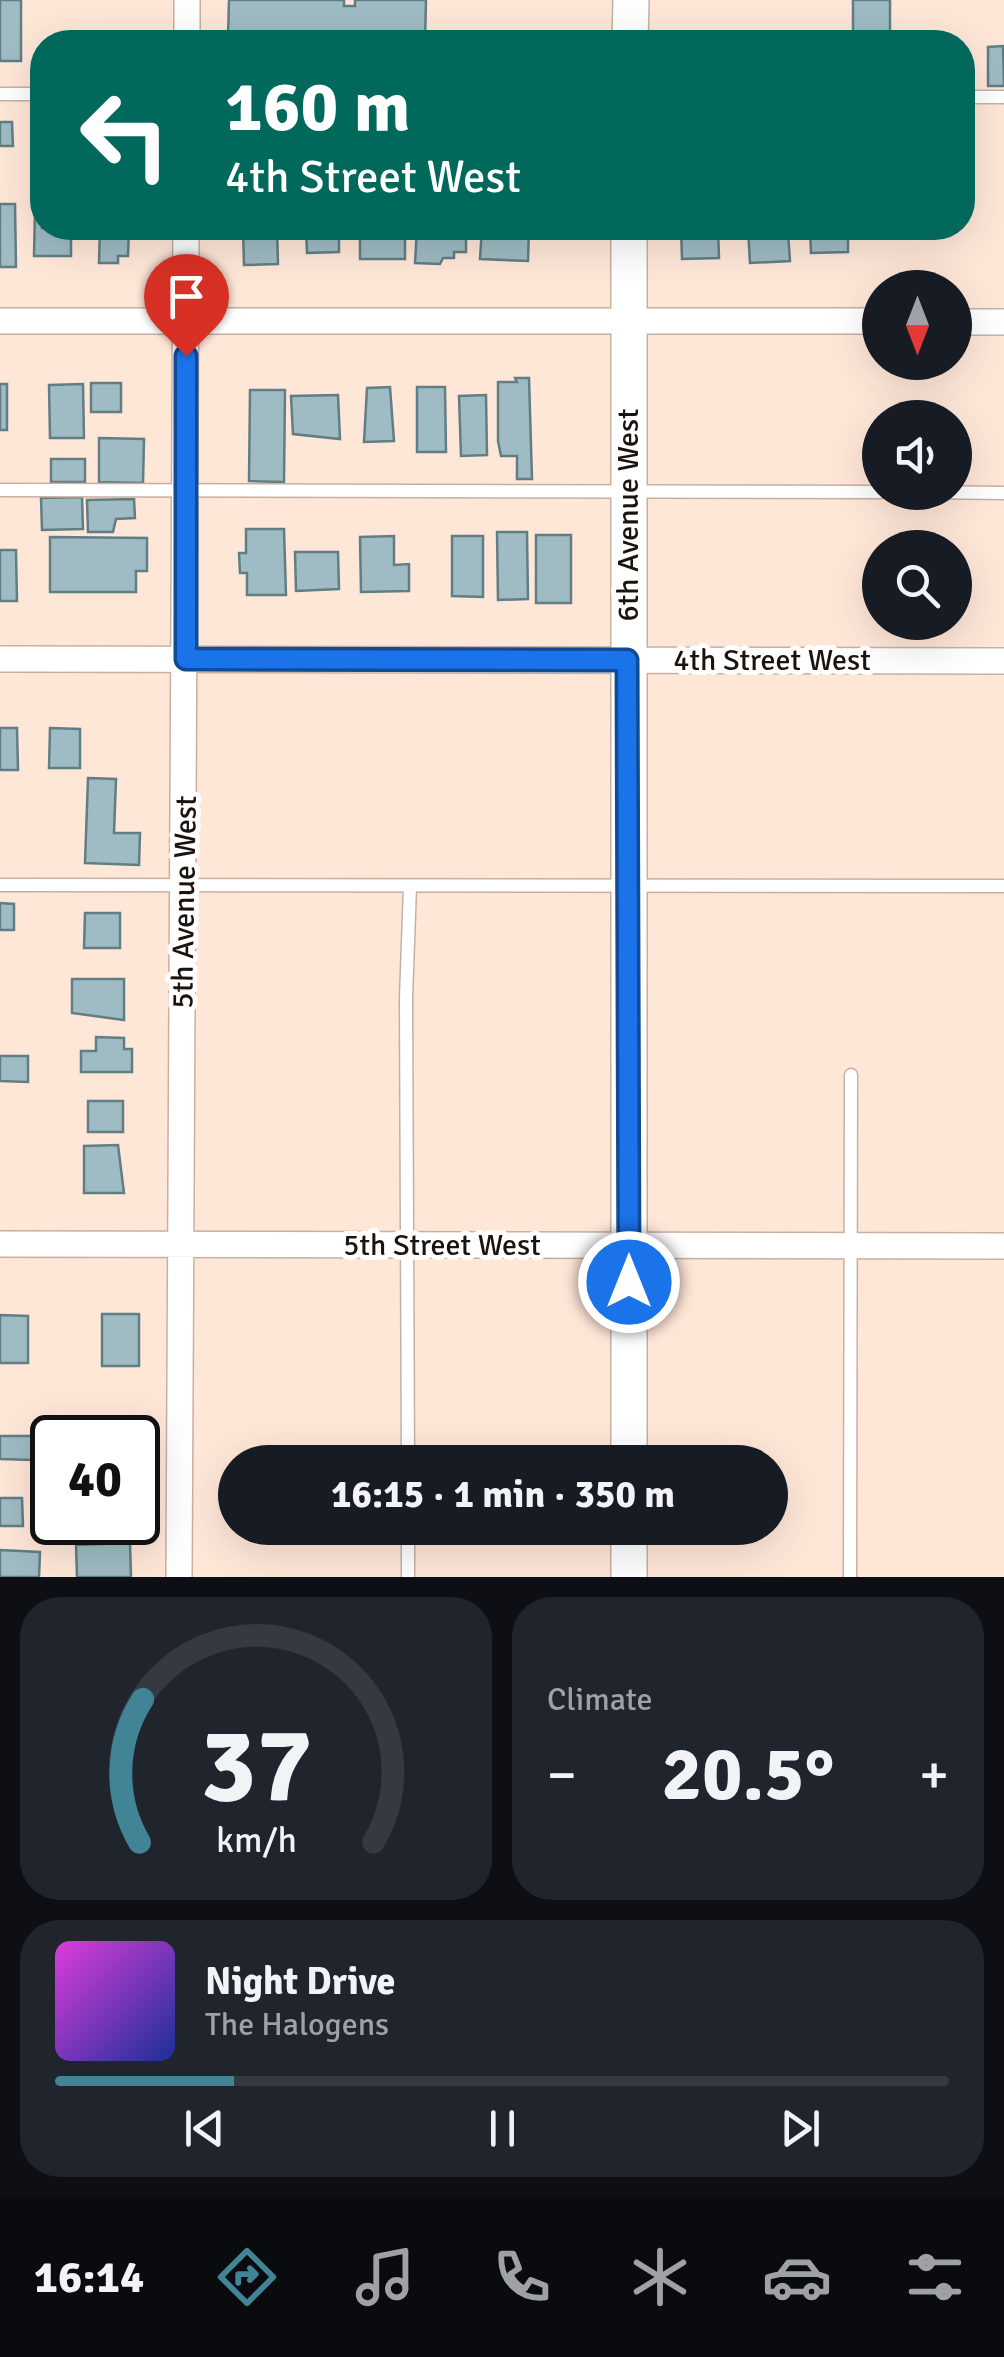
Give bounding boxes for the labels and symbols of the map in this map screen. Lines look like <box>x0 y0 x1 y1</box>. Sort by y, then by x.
pin <box>144 254 229 357</box>
north arrow <box>862 270 972 380</box>
street label: 6th Avenue West <box>610 408 647 622</box>
street label: 4th Street West <box>673 642 871 679</box>
street label: 5th Avenue West <box>164 795 205 1009</box>
street label: 5th Street West <box>343 1227 541 1264</box>
position arrow <box>577 1230 681 1334</box>
speed limit sign: 40 <box>30 1415 160 1545</box>

